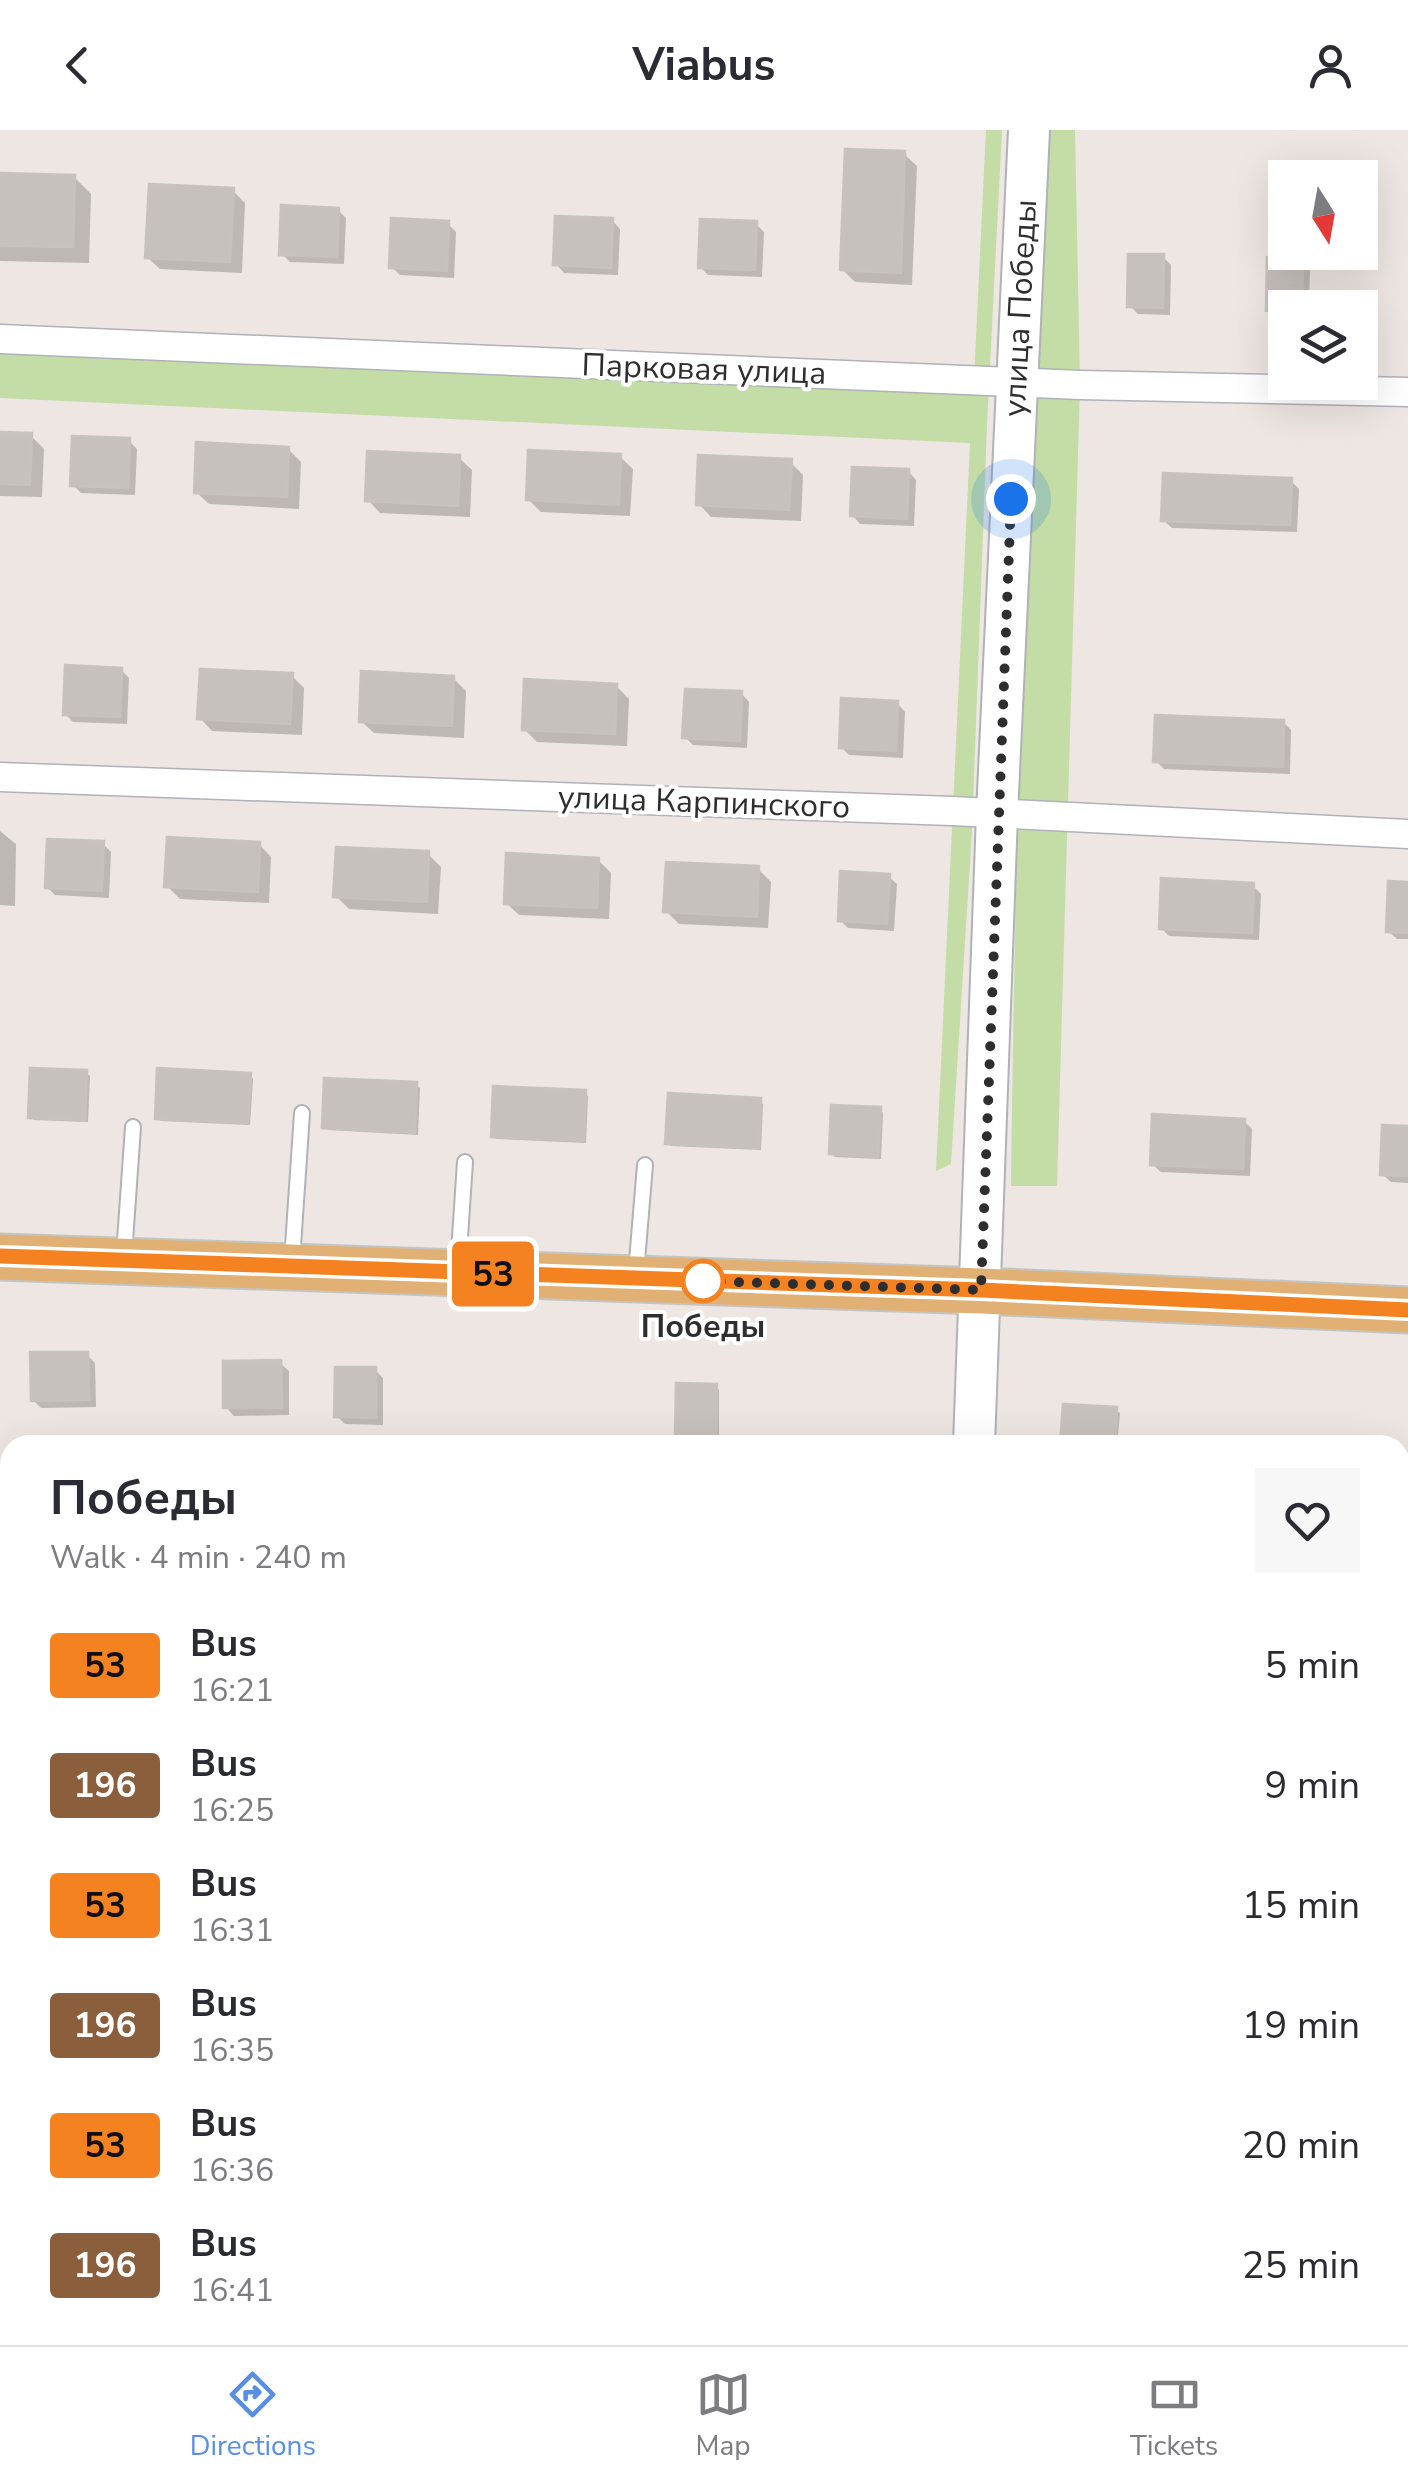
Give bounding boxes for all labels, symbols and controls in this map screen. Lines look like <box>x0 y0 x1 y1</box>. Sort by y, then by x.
text: Viabus <box>632 35 776 96</box>
icon: back <box>50 38 105 93</box>
icon: person <box>1303 38 1358 93</box>
north arrow <box>1268 160 1378 270</box>
map controls <box>1268 160 1378 400</box>
street label: улица Победы <box>993 198 1047 418</box>
button: layers <box>1268 290 1378 400</box>
street label: Парковая улица <box>581 343 827 395</box>
your location <box>986 474 1036 524</box>
street label: улица Карпинского <box>557 775 851 829</box>
line badge: 53 <box>448 1242 538 1306</box>
text: 53 <box>472 1251 514 1298</box>
marker: Победы <box>682 1260 724 1302</box>
place label: Победы <box>641 1305 765 1348</box>
text: Победы <box>50 1465 237 1531</box>
button: heart <box>1255 1468 1360 1573</box>
text: Walk · 4 min · 240 m <box>50 1536 347 1579</box>
text: Bus <box>190 1618 257 1669</box>
text: 5 min <box>1265 1640 1360 1691</box>
text: 53 <box>84 1642 126 1689</box>
text: 16:21 <box>190 1669 274 1712</box>
text: Bus <box>190 1738 257 1789</box>
text: 9 min <box>1265 1760 1360 1811</box>
text: 196 <box>73 1762 137 1809</box>
text: 16:25 <box>190 1789 274 1832</box>
text: Bus <box>190 1858 257 1909</box>
text: 15 min <box>1242 1880 1360 1931</box>
text: 53 <box>84 1882 126 1929</box>
text: 16:31 <box>190 1909 274 1952</box>
text: Bus <box>190 1978 257 2029</box>
text: 19 min <box>1242 2000 1360 2051</box>
text: 196 <box>73 2002 137 2049</box>
text: 16:35 <box>190 2029 274 2072</box>
text: Bus <box>190 2098 257 2149</box>
text: 20 min <box>1242 2120 1360 2171</box>
text: 53 <box>84 2122 126 2169</box>
text: 16:36 <box>190 2149 274 2192</box>
text: Bus <box>190 2218 257 2269</box>
text: 25 min <box>1242 2240 1360 2291</box>
text: 196 <box>73 2242 137 2289</box>
text: 16:41 <box>190 2269 274 2312</box>
tab: Directions <box>190 2367 316 2465</box>
tab: Map <box>695 2367 751 2465</box>
tab: Tickets <box>1130 2367 1218 2465</box>

